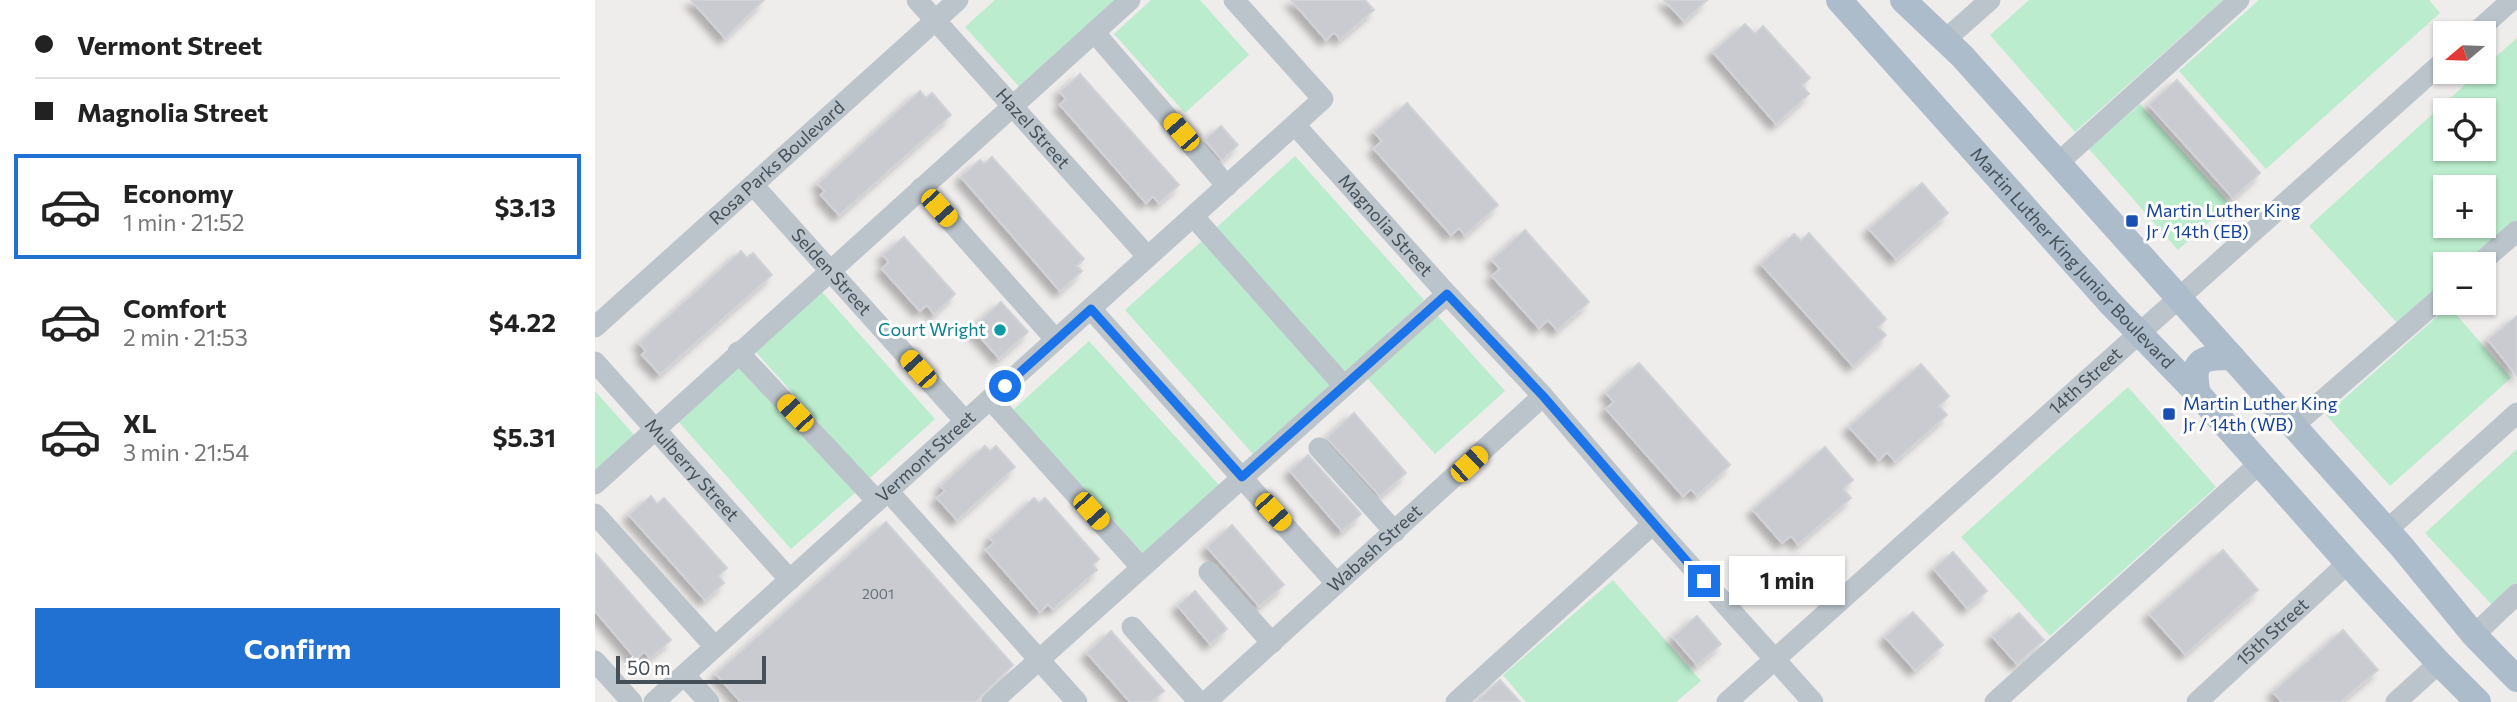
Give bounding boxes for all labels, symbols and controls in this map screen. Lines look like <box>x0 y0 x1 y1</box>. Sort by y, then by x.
north arrow <box>2433 21 2495 84</box>
map controls <box>2433 21 2496 315</box>
text: Vermont Street <box>77 29 262 60</box>
street label: Hazel Street <box>992 83 1075 173</box>
text: Magnolia Street <box>77 96 268 127</box>
street label: Rosa Parks Boulevard <box>704 96 849 229</box>
button: locate <box>2433 98 2496 161</box>
car <box>1160 109 1203 155</box>
street label: Martin Luther King Junior Boulevard <box>1966 143 2179 373</box>
street label: Magnolia Street <box>1334 169 1438 281</box>
icon: car <box>39 175 102 238</box>
button: + <box>2433 175 2496 238</box>
text: Economy <box>123 177 234 208</box>
car <box>918 185 961 231</box>
text: $3.13 <box>494 191 556 222</box>
place label: Martin Luther King Jr / 14th (EB) <box>2146 199 2301 242</box>
text: 1 min · 21:52 <box>123 208 245 236</box>
marker: Martin Luther King Jr / 14th (EB) <box>2124 213 2140 229</box>
street label: Selden Street <box>787 223 877 319</box>
button: − <box>2433 252 2496 315</box>
icon: car <box>39 290 102 353</box>
text: Comfort <box>123 292 226 323</box>
text: $4.22 <box>489 306 556 337</box>
place label: Court Wright <box>878 318 986 340</box>
marker: Court Wright <box>992 322 1008 338</box>
text: 2 min · 21:53 <box>123 323 248 351</box>
street label: 14th Street <box>2044 342 2126 419</box>
car <box>897 346 940 392</box>
route start <box>989 370 1021 402</box>
car <box>773 390 818 436</box>
place label: Martin Luther King Jr / 14th (WB) <box>2183 392 2338 435</box>
icon: car <box>39 405 102 468</box>
street label: Vermont Street <box>871 406 980 507</box>
marker: Martin Luther King Jr / 14th (WB) <box>2161 406 2177 422</box>
text: XL <box>123 407 157 438</box>
street label: Mulberry Street <box>641 414 744 525</box>
text: $5.31 <box>492 421 556 452</box>
text: 3 min · 21:54 <box>123 438 249 466</box>
car <box>1447 442 1492 486</box>
car <box>1070 488 1113 534</box>
car <box>1252 489 1295 535</box>
street label: Wabash Street <box>1322 500 1426 596</box>
callout: 1 min <box>1729 556 1844 606</box>
route end <box>1688 565 1720 597</box>
text: 1 min <box>1760 566 1814 594</box>
house number: 2001 <box>862 585 894 602</box>
street label: 15th Street <box>2231 593 2313 670</box>
button: Confirm <box>35 608 560 688</box>
scale bar <box>616 653 767 685</box>
text: 50 m <box>627 656 671 679</box>

